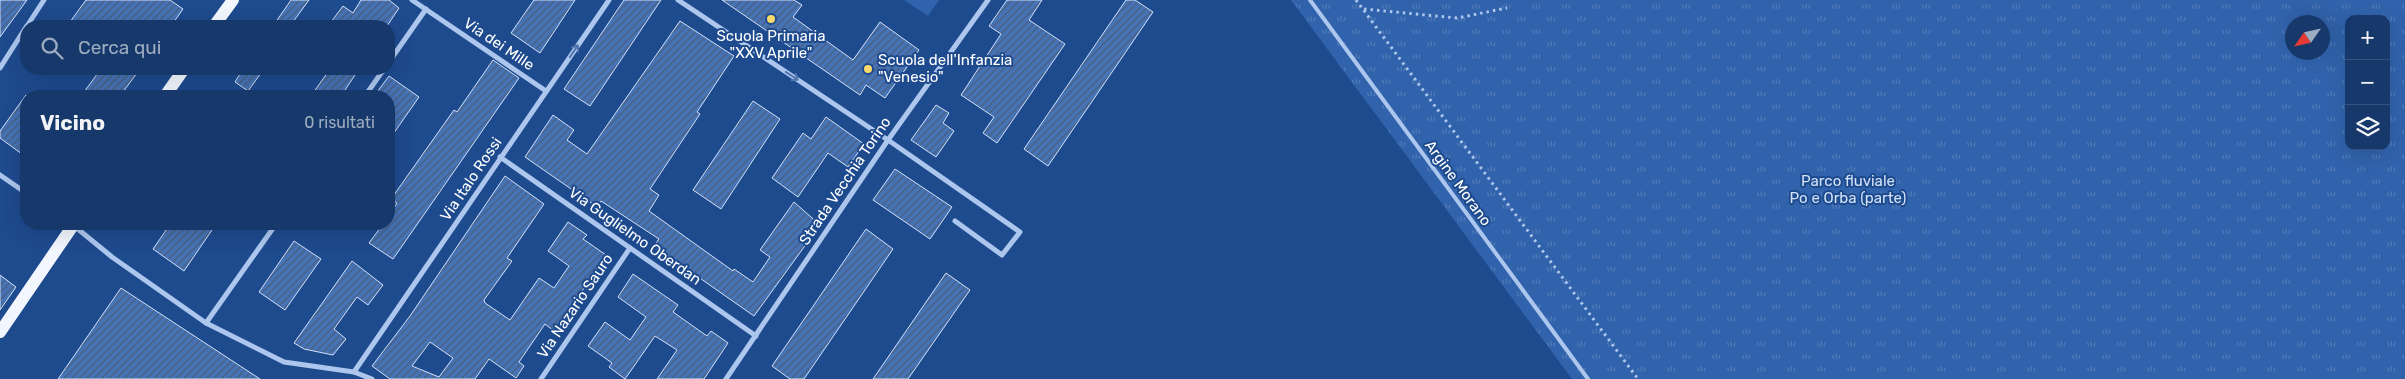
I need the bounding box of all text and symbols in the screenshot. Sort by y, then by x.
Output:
marker: Scuola Primaria "XXV Aprile" [765,13,777,25]
street label: Via dei Mille [460,14,538,74]
north arrow [2285,15,2330,60]
map controls [2345,15,2390,150]
button: + [2345,15,2390,60]
search box [20,20,395,75]
place label: Scuola Primaria "XXV Aprile" [716,27,826,62]
icon: search [38,34,66,62]
text: Cerca qui [78,36,161,59]
one-way arrow [569,44,579,58]
place label: Scuola dell'Infanzia "Venesio" [878,51,1012,86]
button: − [2345,60,2390,105]
marker: Scuola dell'Infanzia "Venesio" [862,63,874,75]
one-way arrow [784,71,798,81]
button: layers [2345,105,2390,150]
text: Vicino [40,110,105,135]
text: 0 risultati [304,113,375,132]
street label: Strada Vecchia Torino [795,113,895,249]
street label: Via Italo Rossi [436,134,506,224]
street label: Argine Morano [1421,137,1495,229]
park label: Parco fluviale Po e Orba (parte) [1790,172,1906,207]
street label: Via Guglielmo Oberdan [565,183,705,289]
street label: Via Nazario Sauro [533,250,617,362]

